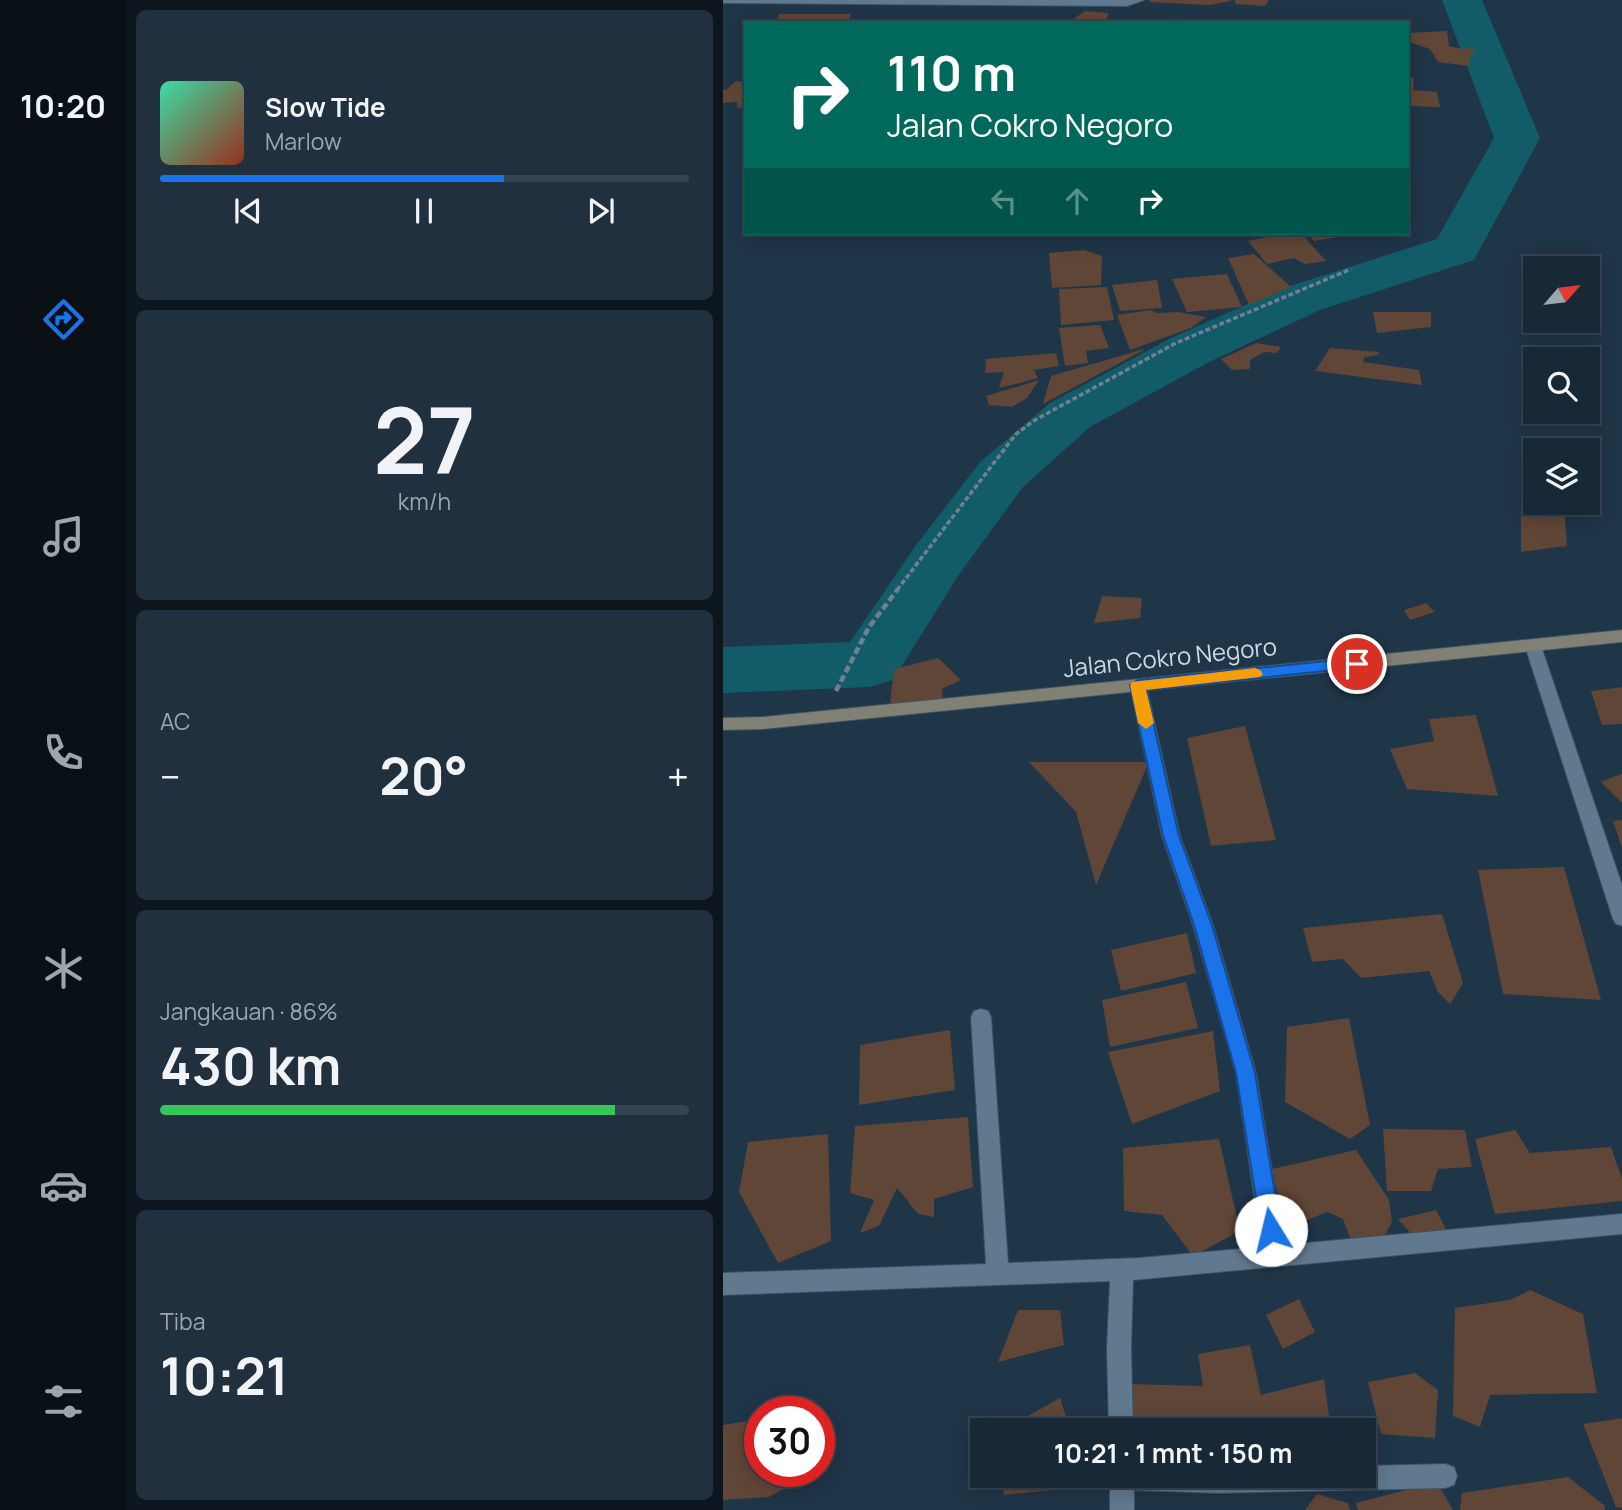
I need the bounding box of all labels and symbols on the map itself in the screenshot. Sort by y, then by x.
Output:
north arrow [1523,256,1600,332]
street label: Jalan Cokro Negoro [1061,629,1278,684]
pin [1327,634,1387,694]
position arrow [1234,1193,1308,1267]
speed limit sign: 30 [744,1396,835,1487]

